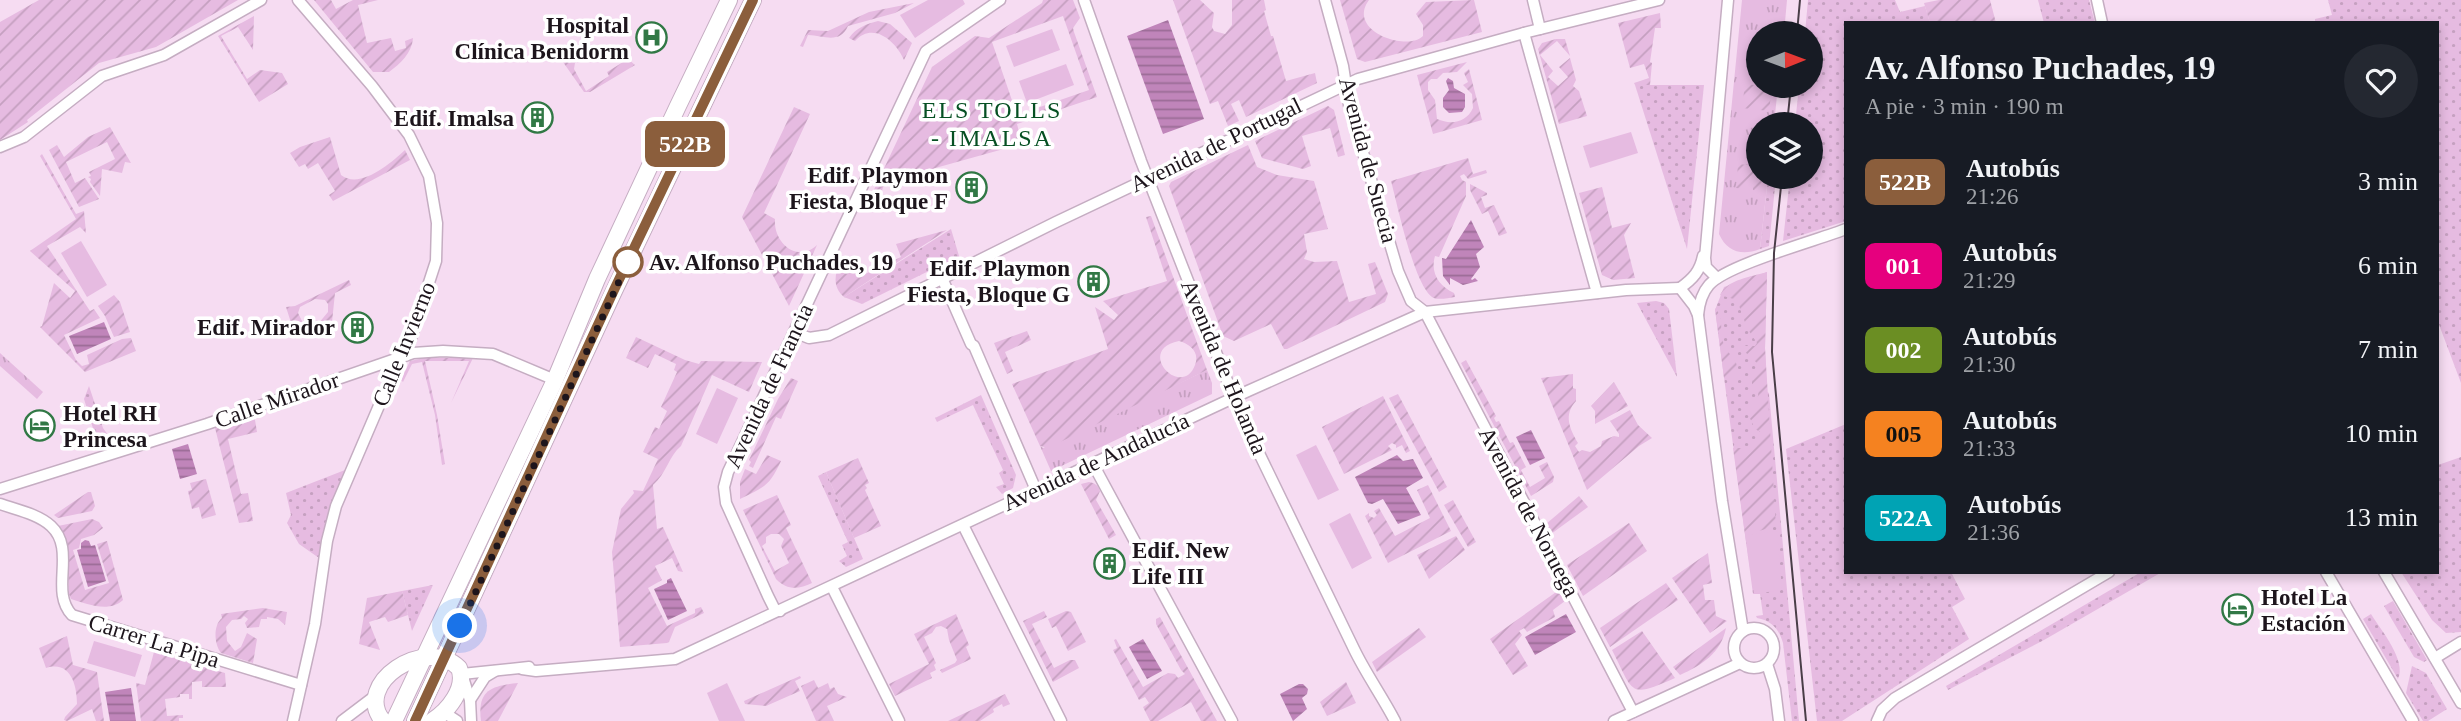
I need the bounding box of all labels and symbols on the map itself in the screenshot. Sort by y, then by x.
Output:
place label: Hospital Clínica Benidorm [455,13,629,64]
hospital icon: Hospital Clínica Benidorm [635,21,669,55]
north arrow [1746,21,1824,98]
street label: Avenida de Suecia [1334,74,1402,246]
street label: Avenida de Portugal [1126,93,1306,197]
district label: ELS TOLLS - IMALSA [922,97,1062,151]
building icon: Edif. Imalsa [520,101,554,135]
place label: Edif. Imalsa [394,106,514,131]
line badge: 522B [636,121,734,167]
place label: Edif. Playmon Fiesta, Bloque F [789,163,948,214]
building icon: Edif. Playmon Fiesta, Bloque F [954,171,988,205]
marker: Av. Alfonso Puchades, 19 [613,247,643,277]
place label: Av. Alfonso Puchades, 19 [649,250,893,275]
place label: Edif. Playmon Fiesta, Bloque G [907,256,1070,307]
building icon: Edif. Playmon Fiesta, Bloque G [1076,264,1110,298]
street label: Avenida de Holanda [1176,276,1272,458]
street label: Calle Invierno [368,278,440,410]
street label: Avenida de Francia [720,300,818,472]
building icon: Edif. Mirador [341,310,375,344]
place label: Edif. Mirador [197,315,335,340]
street label: Calle Mirador [212,367,343,433]
place label: Hotel RH Princesa [63,401,157,452]
street label: Avenida de Andalucía [999,408,1193,516]
hotel icon: Hotel RH Princesa [23,409,57,443]
street label: Avenida de Noruega [1474,423,1584,601]
place label: Edif. New Life III [1132,538,1230,589]
building icon: Edif. New Life III [1092,546,1126,580]
place label: Hotel La Estación [2261,585,2348,636]
hotel icon: Hotel La Estación [2221,593,2255,627]
your location [442,608,477,643]
street label: Carrer La Pipa [86,609,222,673]

